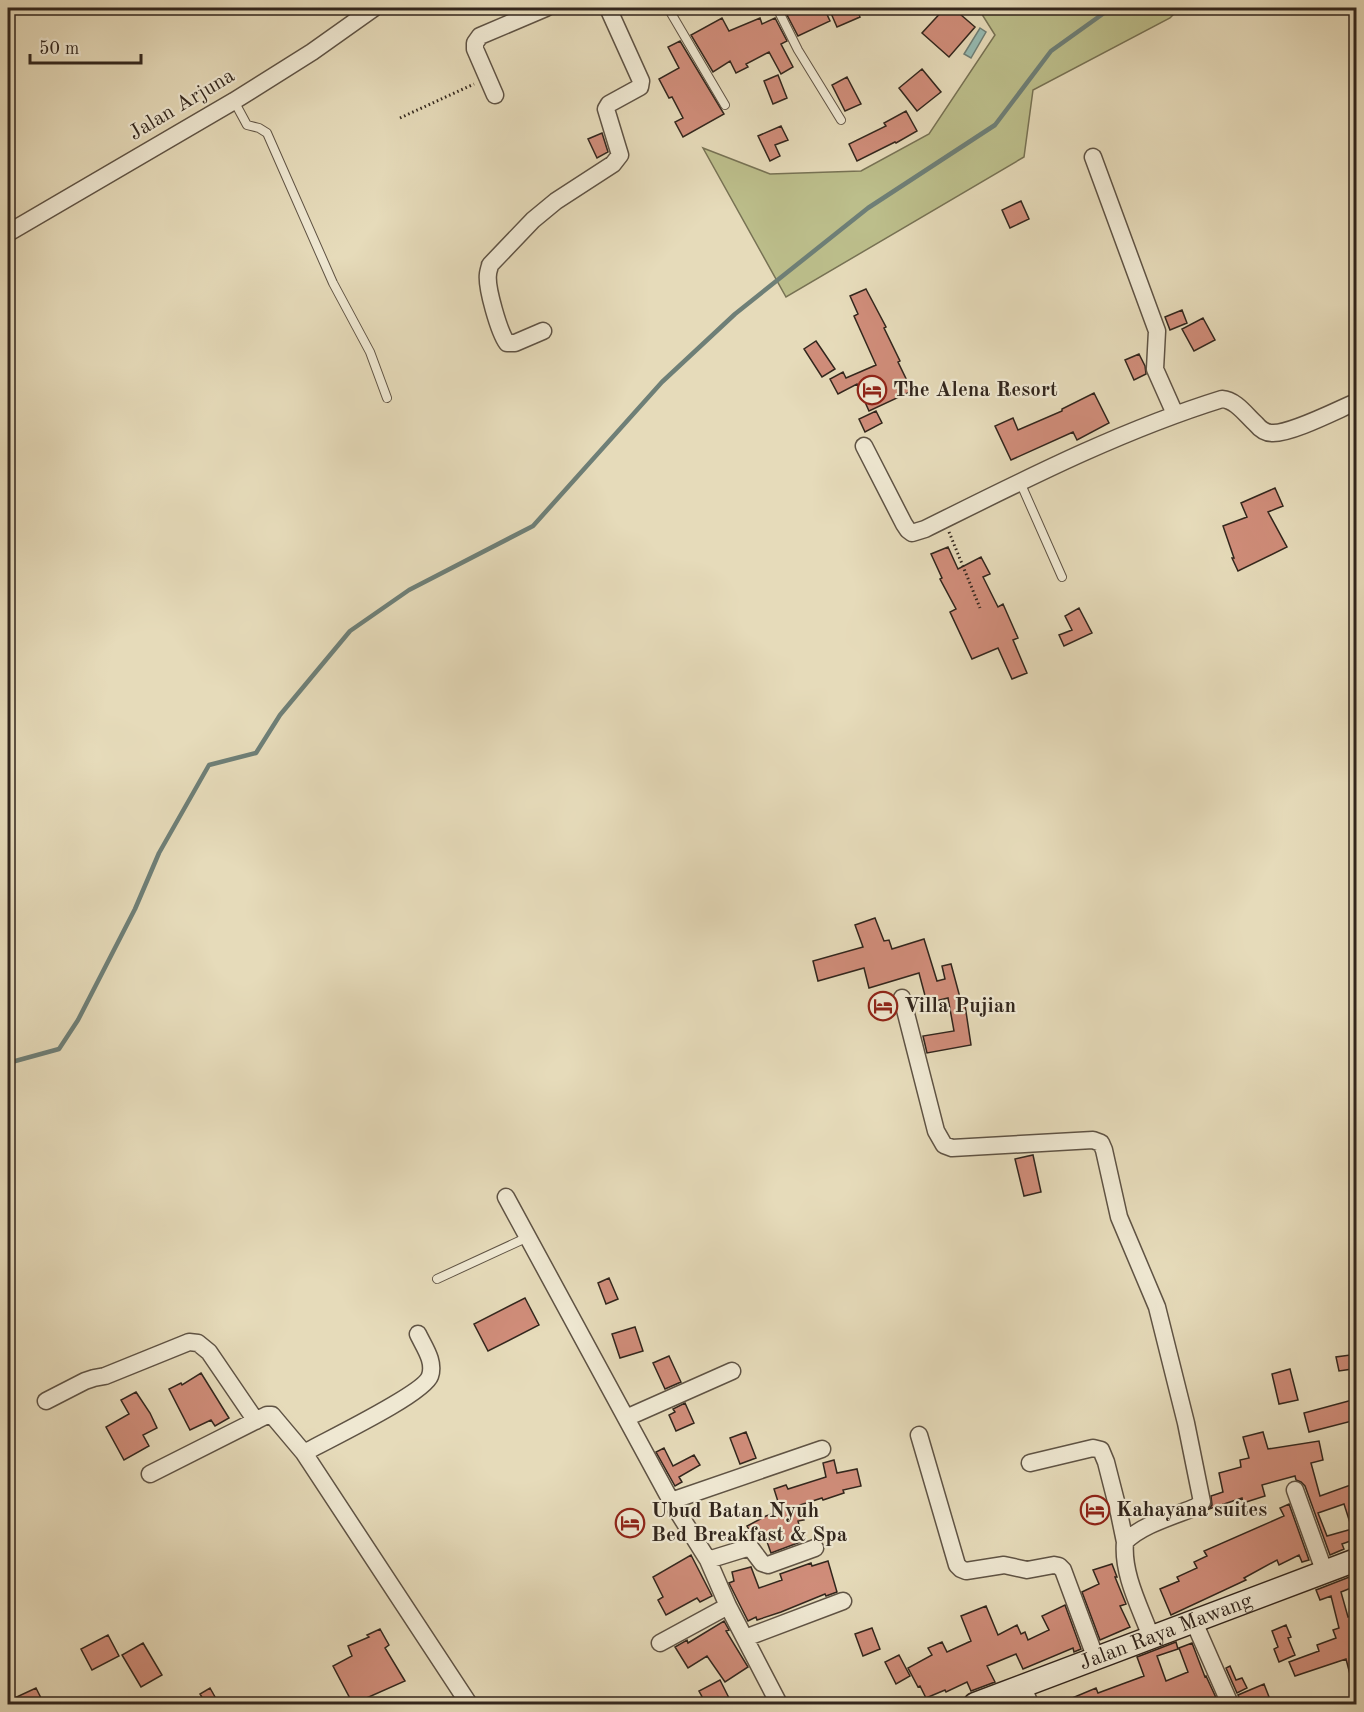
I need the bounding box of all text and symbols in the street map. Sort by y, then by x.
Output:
scale bar [30,27,141,65]
text: 50 m [39,40,79,58]
street label: Jalan Arjuna [125,65,239,145]
hotel icon: The Alena Resort [856,374,888,406]
place label: The Alena Resort [893,380,1058,401]
hotel icon: Villa Pujian [867,990,899,1022]
place label: Villa Pujian [904,996,1016,1017]
hotel icon: Kahayana suites [1079,1494,1111,1526]
place label: Kahayana suites [1116,1500,1267,1521]
place label: Ubud Batan Nyuh Bed Breakfast & Spa [651,1501,848,1546]
hotel icon: Ubud Batan Nyuh Bed Breakfast & Spa [614,1507,646,1539]
street label: Jalan Raya Mawang [1077,1589,1256,1674]

